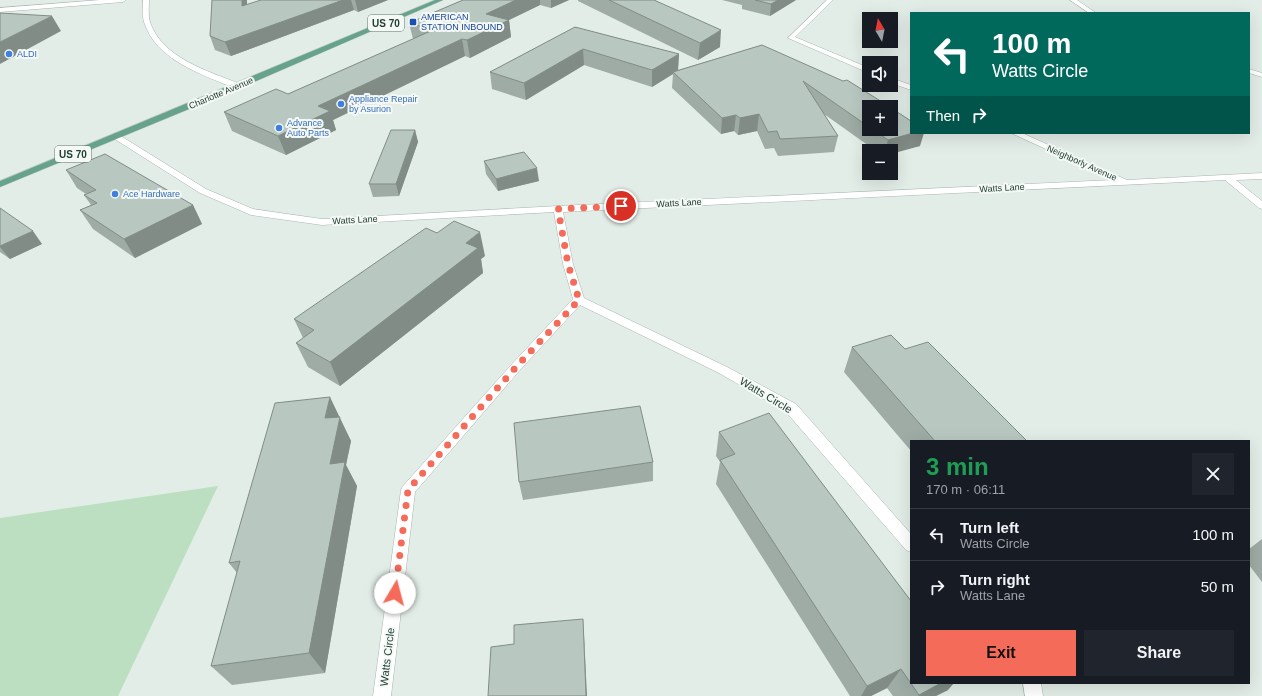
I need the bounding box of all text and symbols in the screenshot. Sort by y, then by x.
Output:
place label: AMERICAN STATION INBOUND [421,12,503,32]
north arrow [862,12,898,48]
map controls [862,12,898,180]
road number: US 70 [368,15,404,31]
marker: AMERICAN STATION INBOUND [408,17,418,27]
icon: left [926,28,978,80]
text: 100 m [992,28,1071,59]
marker: ALDI [4,49,14,59]
place label: ALDI [17,49,37,59]
button: sound [862,56,898,92]
text: Watts Circle [992,61,1088,81]
street label: Charlotte Avenue [187,75,255,111]
place label: Appliance Repair by Asurion [349,94,418,114]
marker: Appliance Repair by Asurion [336,99,346,109]
button: + [862,100,898,136]
icon: right [968,104,990,126]
text: Then [926,107,960,124]
place label: Advance Auto Parts [287,118,330,138]
marker: Advance Auto Parts [274,123,284,133]
street label: Neighborly Avenue [1046,143,1118,183]
button: − [862,144,898,180]
road number: US 70 [55,146,91,162]
street label: Watts Lane [979,182,1025,194]
marker: Ace Hardware [110,189,120,199]
place label: Ace Hardware [123,189,180,199]
pin [604,189,638,223]
icon: arrive [610,195,632,217]
street label: Watts Lane [656,197,702,209]
street label: Watts Lane [332,214,378,226]
street label: Watts Circle [738,375,794,415]
text: 3 min [926,453,989,480]
button: close [1192,453,1234,495]
text: 170 m · 06:11 [926,482,1005,497]
text: Turn left [960,519,1019,536]
icon: left [926,524,948,546]
text: 100 m [1192,526,1234,543]
text: Watts Circle [960,536,1030,551]
text: Turn right [960,571,1030,588]
position arrow [374,572,416,614]
icon: right [926,576,948,598]
text: 50 m [1201,578,1234,595]
text: Watts Lane [960,588,1025,603]
street label: Watts Circle [377,627,397,687]
button: Exit [926,630,1076,676]
button: Share [1084,630,1234,676]

